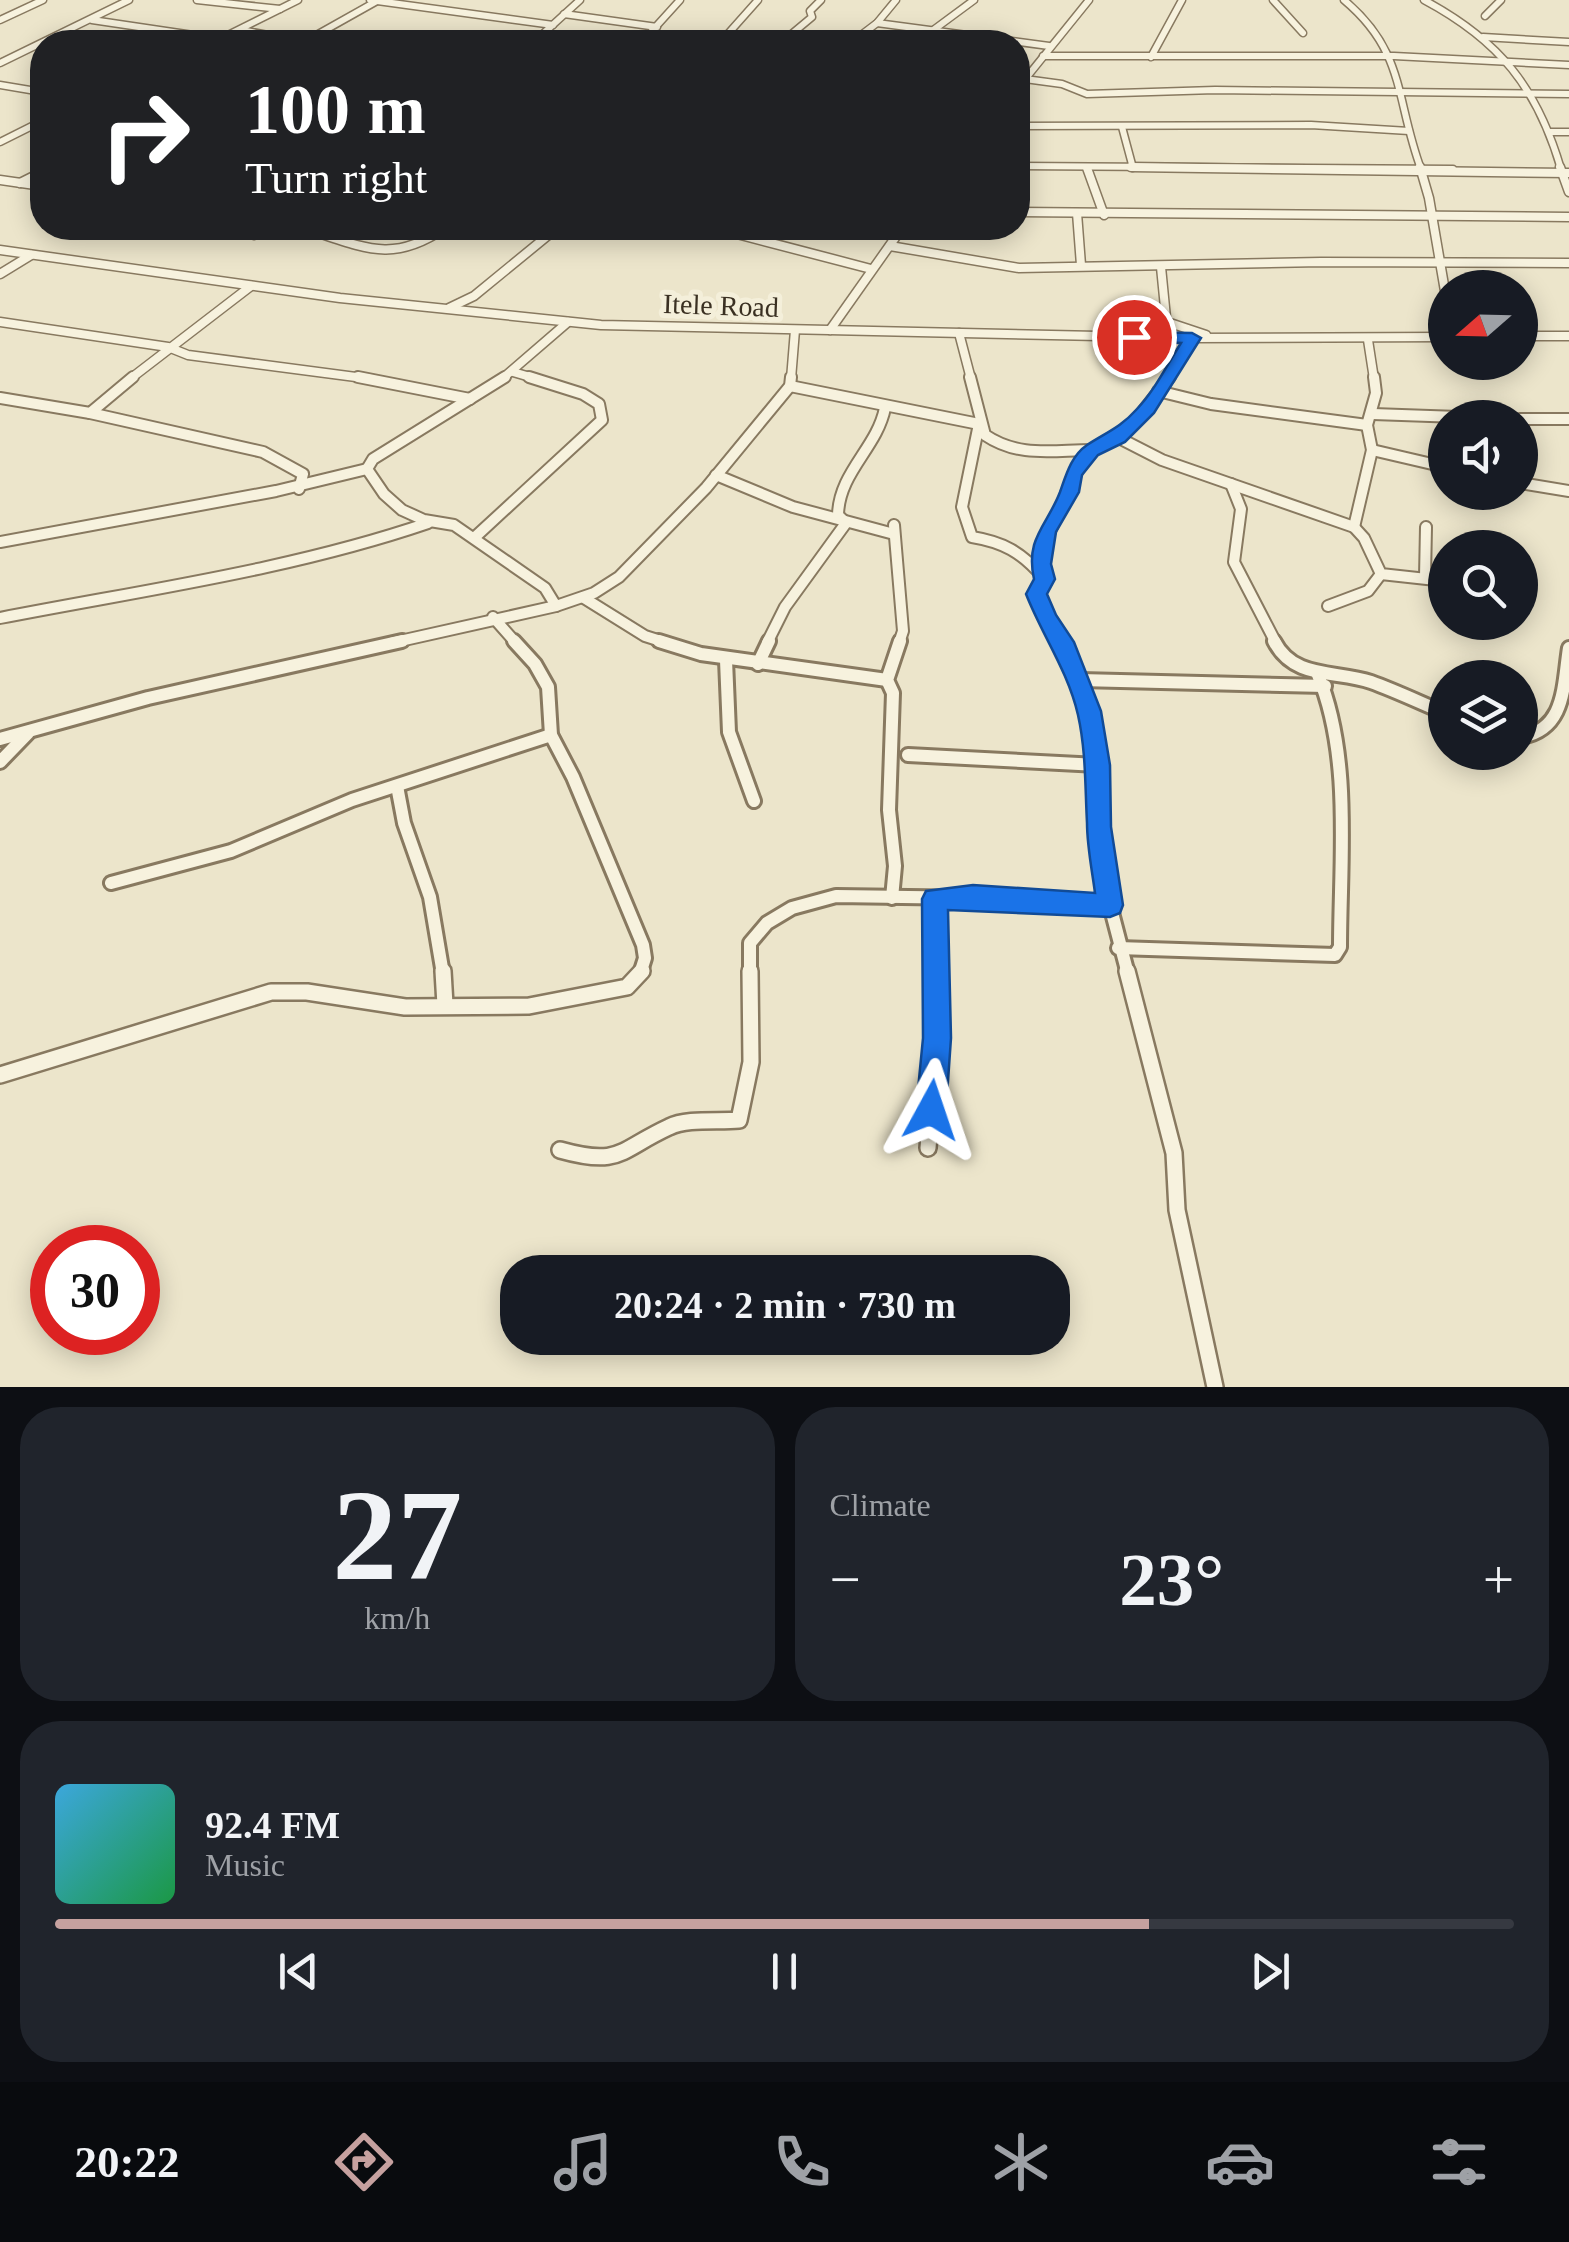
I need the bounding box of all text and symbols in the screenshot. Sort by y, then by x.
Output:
icon: right [80,70,210,200]
text: 100 m [245,71,426,148]
text: Turn right [245,153,427,203]
north arrow [1428,270,1538,380]
map controls [1428,270,1538,770]
street label: Itele Road [663,288,779,323]
pin [1092,295,1177,380]
icon: arrive [1107,310,1162,365]
button: sound [1428,400,1538,510]
button: search [1428,530,1538,640]
button: layers [1428,660,1538,770]
position arrow [879,1058,983,1162]
speed limit sign: 30 [30,1225,160,1355]
text: 20:24 · 2 min · 730 m [614,1284,956,1326]
text: 27 [332,1463,462,1607]
text: Climate [830,1487,931,1523]
text: 23° [1119,1538,1224,1621]
text: − [830,1549,861,1610]
text: + [1483,1549,1514,1610]
text: km/h [364,1600,430,1636]
text: 92.4 FM [205,1804,340,1846]
text: Music [205,1847,285,1883]
icon: previous [271,1944,326,1999]
icon: pause [757,1944,812,1999]
icon: next [1243,1944,1298,1999]
icon: directions [329,2127,399,2197]
icon: music [548,2127,618,2197]
icon: phone [767,2127,837,2197]
icon: climate [986,2127,1056,2197]
icon: car [1205,2127,1275,2197]
icon: filters [1424,2127,1494,2197]
text: 20:22 [75,2137,180,2187]

